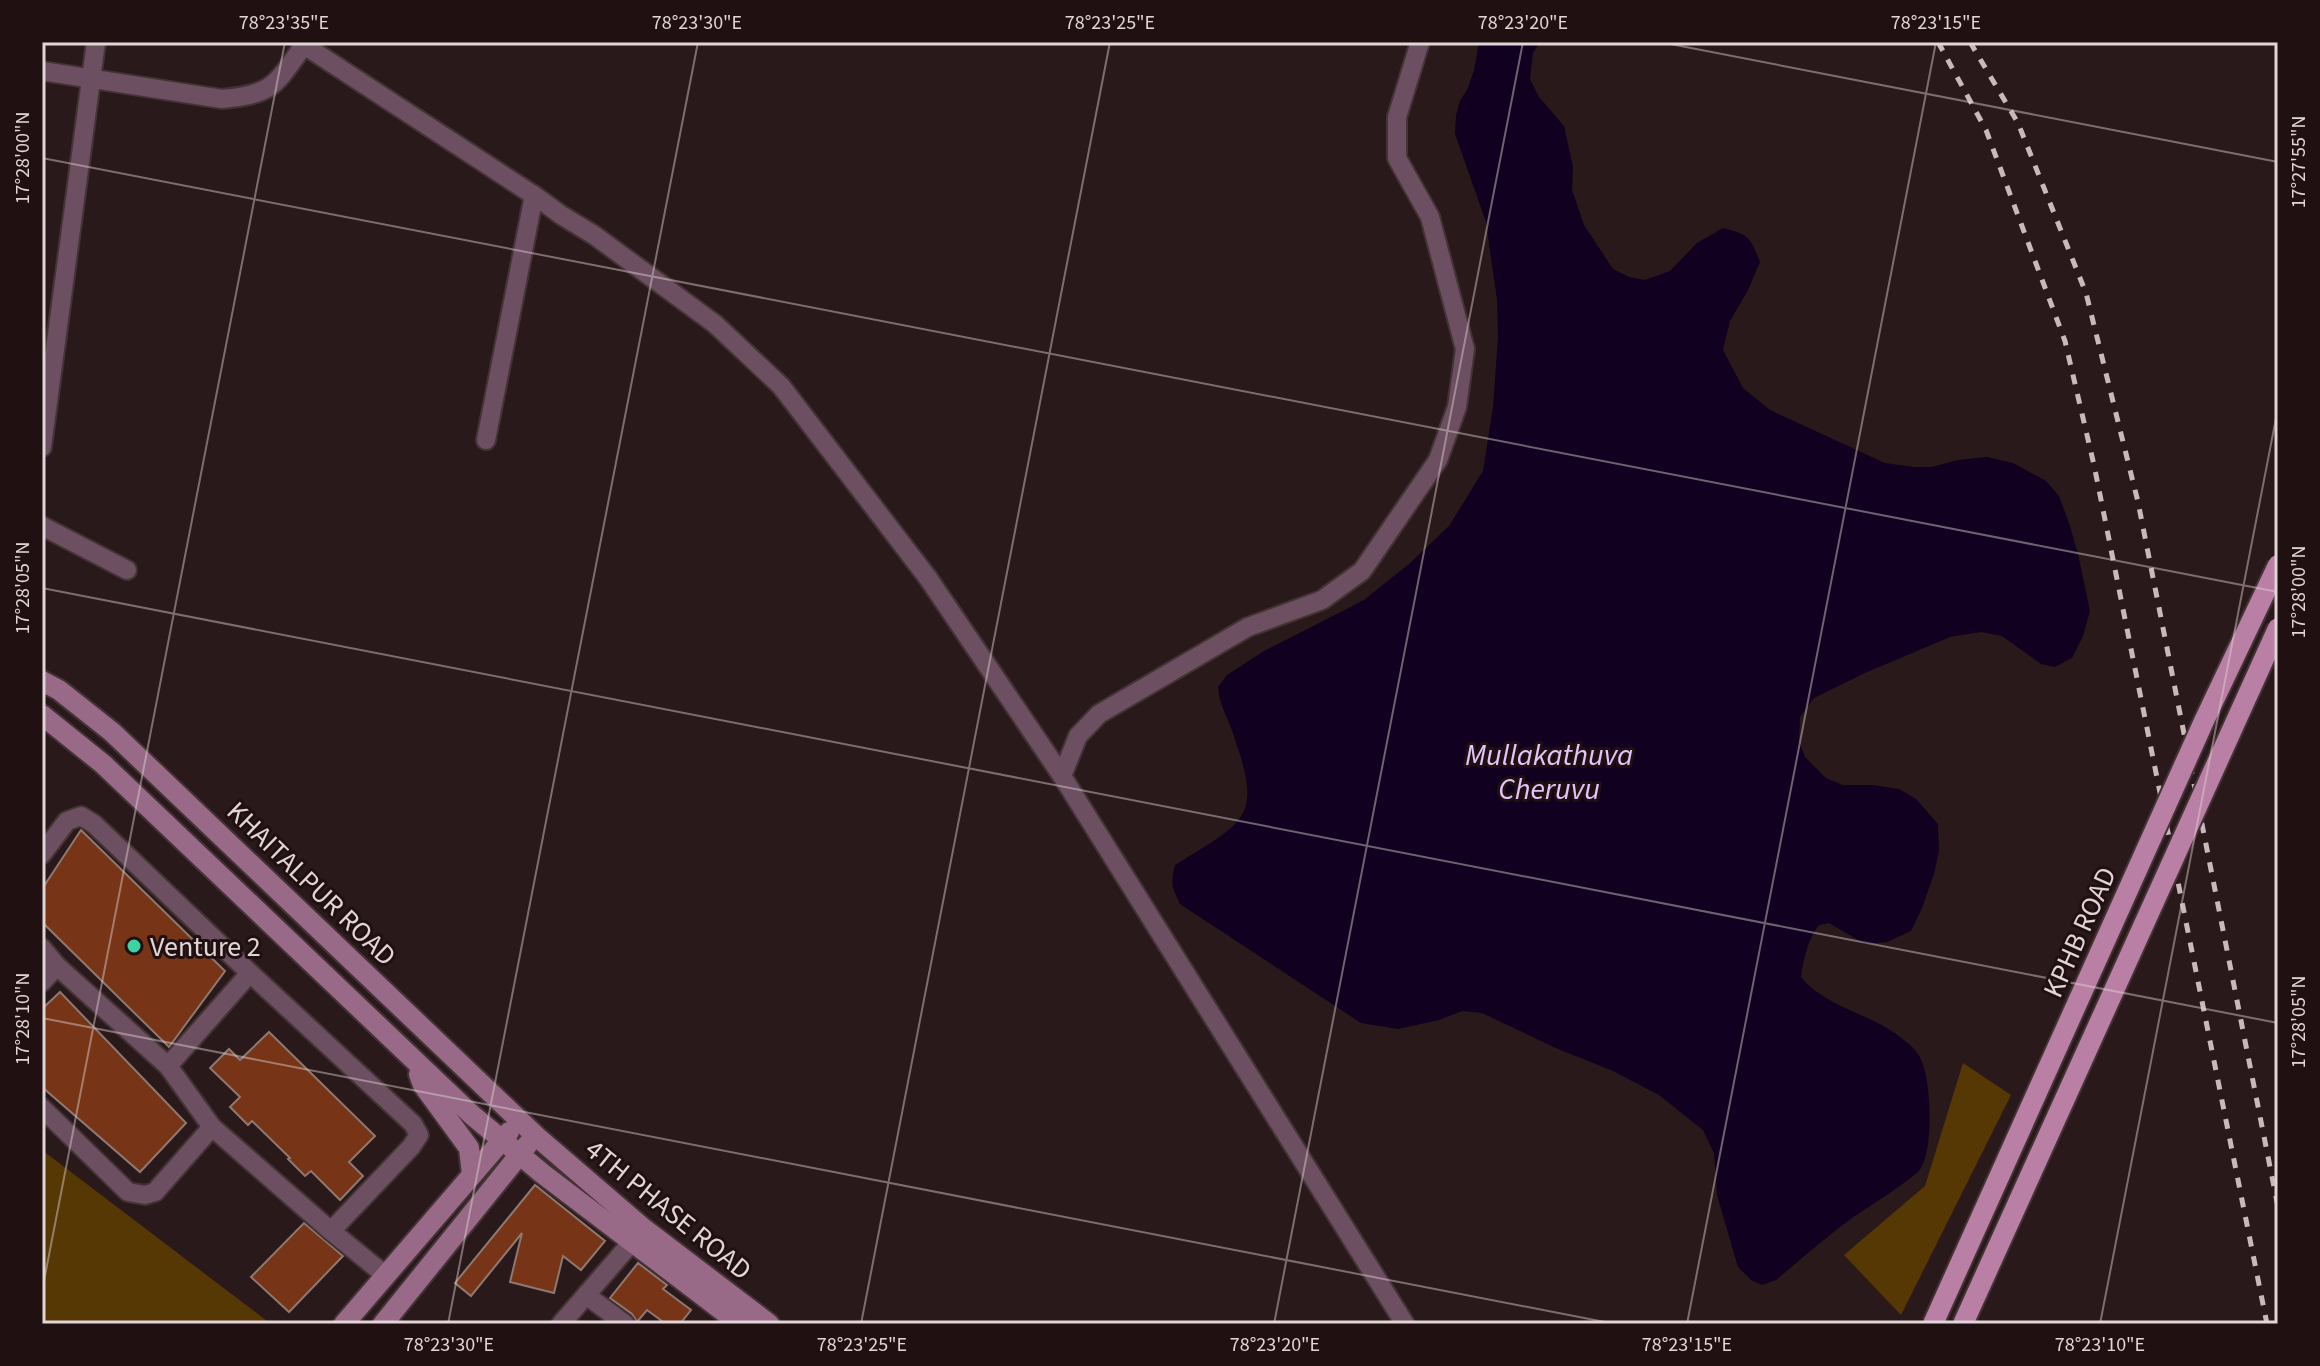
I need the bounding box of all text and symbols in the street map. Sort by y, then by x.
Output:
text: 78°23'35"E [239,9,329,37]
text: 78°23'30"E [652,9,742,37]
text: 78°23'25"E [1065,9,1155,37]
text: 78°23'20"E [1478,9,1568,37]
text: 78°23'15"E [1891,9,1981,37]
text: 17°28'00"N [9,112,37,204]
text: 17°27'55"N [2285,116,2313,208]
text: 17°28'05"N [9,542,37,634]
text: 17°28'00"N [2285,546,2313,638]
water label: Mullakathuva Cheruvu [1465,734,1633,811]
street label: KHAITALPUR ROAD [218,792,405,975]
street label: KPHB ROAD [2033,861,2126,1004]
place label: Venture 2 [150,927,261,967]
marker: Venture 2 [125,937,143,955]
text: 17°28'10"N [9,973,37,1065]
text: 17°28'05"N [2285,976,2313,1068]
street label: 4TH PHASE ROAD [576,1130,760,1290]
text: 78°23'30"E [404,1331,494,1359]
text: 78°23'25"E [817,1331,907,1359]
text: 78°23'20"E [1230,1331,1320,1359]
text: 78°23'15"E [1642,1331,1732,1359]
text: 78°23'10"E [2055,1331,2145,1359]

